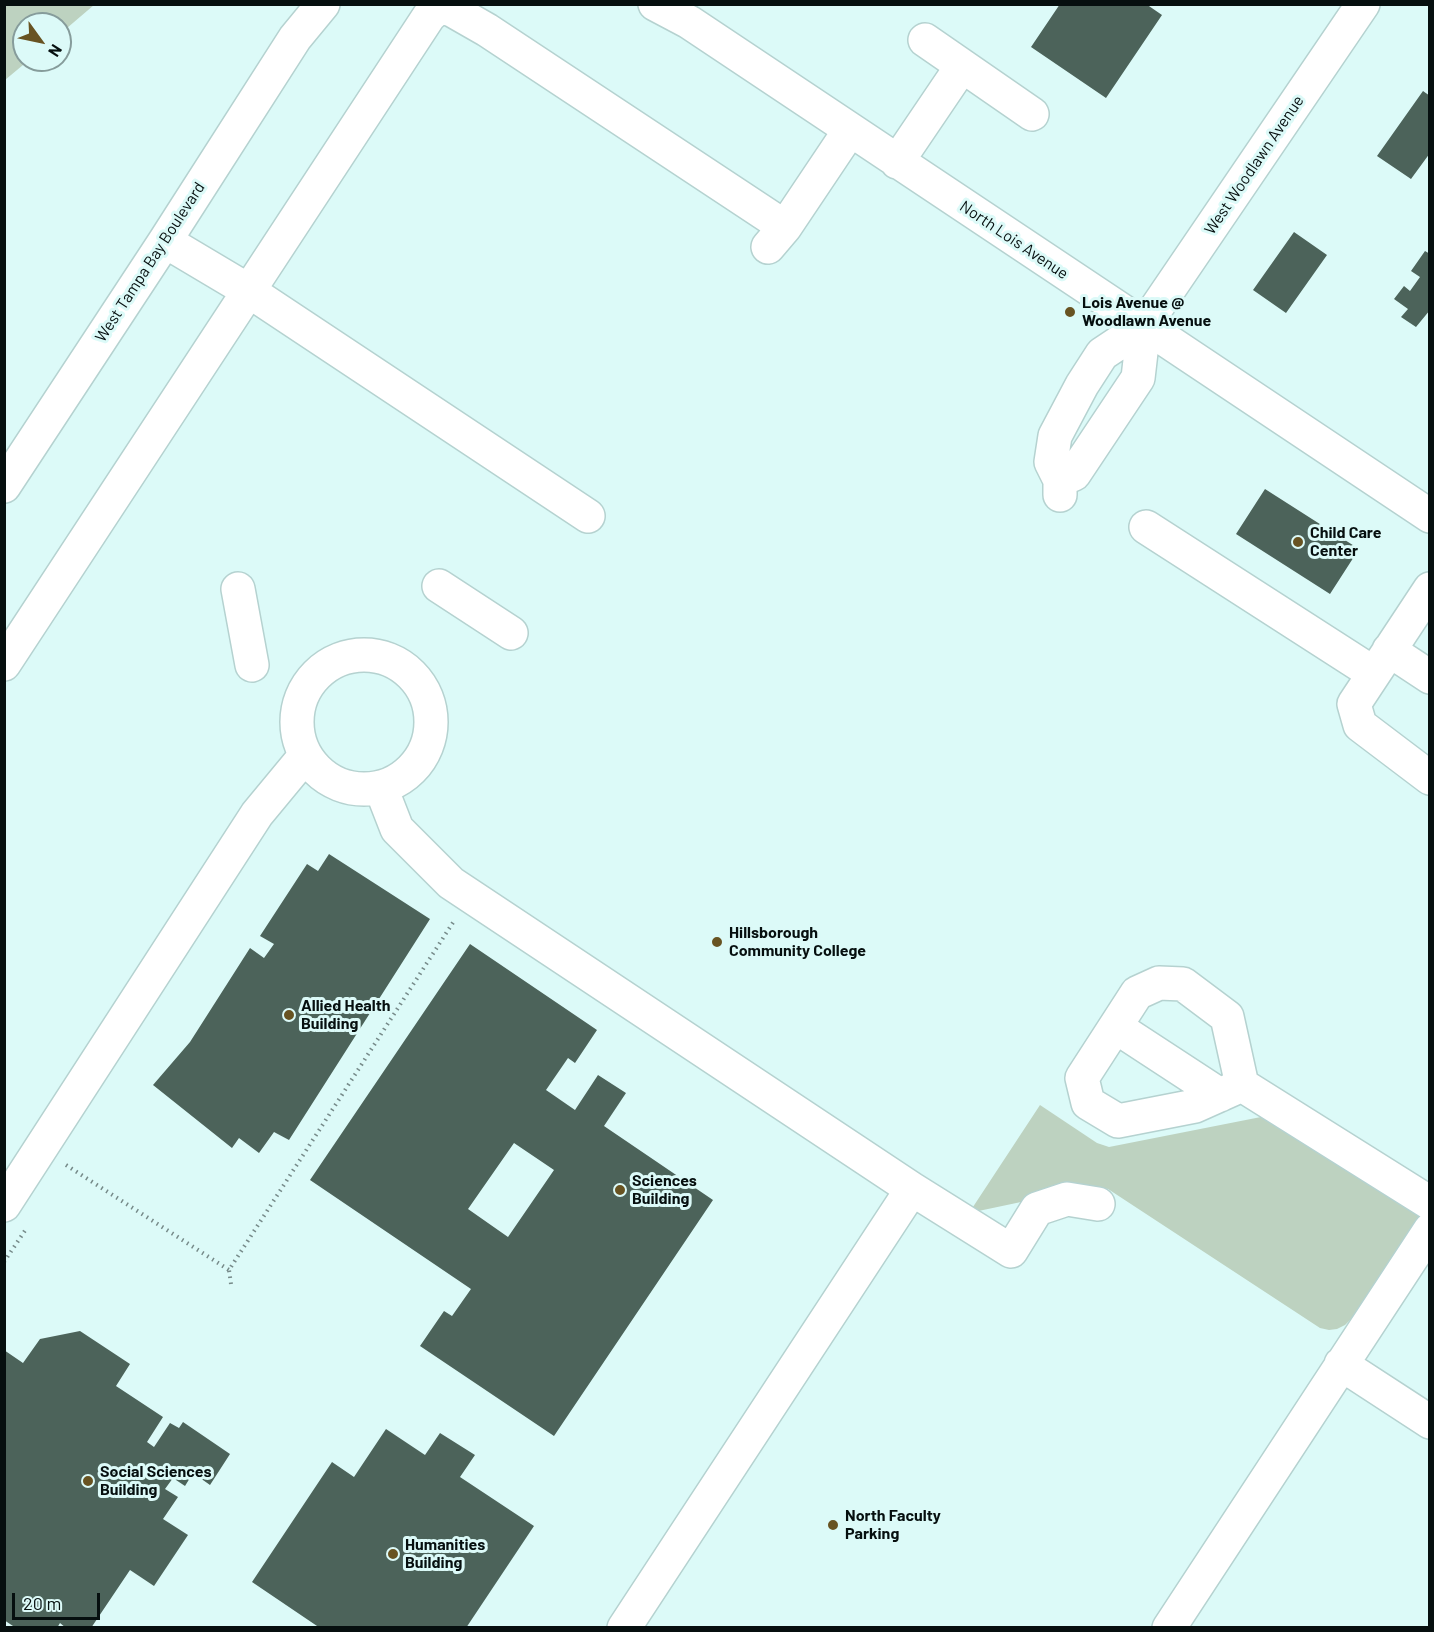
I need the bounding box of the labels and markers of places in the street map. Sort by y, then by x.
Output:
place label: Lois Avenue @ Woodlawn Avenue [1082,293,1211,331]
marker: Lois Avenue @ Woodlawn Avenue [1063,305,1077,319]
place label: Child Care Center [1310,523,1382,561]
marker: Child Care Center [1291,535,1305,549]
place label: Hillsborough Community College [729,923,866,961]
marker: Hillsborough Community College [710,935,724,949]
place label: Allied Health Building [301,996,391,1034]
marker: Allied Health Building [282,1008,296,1022]
place label: Sciences Building [632,1171,697,1209]
marker: Sciences Building [613,1183,627,1197]
place label: Social Sciences Building [100,1462,211,1500]
marker: Social Sciences Building [81,1474,95,1488]
place label: North Faculty Parking [845,1506,941,1544]
marker: North Faculty Parking [826,1518,840,1532]
place label: Humanities Building [405,1535,485,1573]
marker: Humanities Building [386,1547,400,1561]

